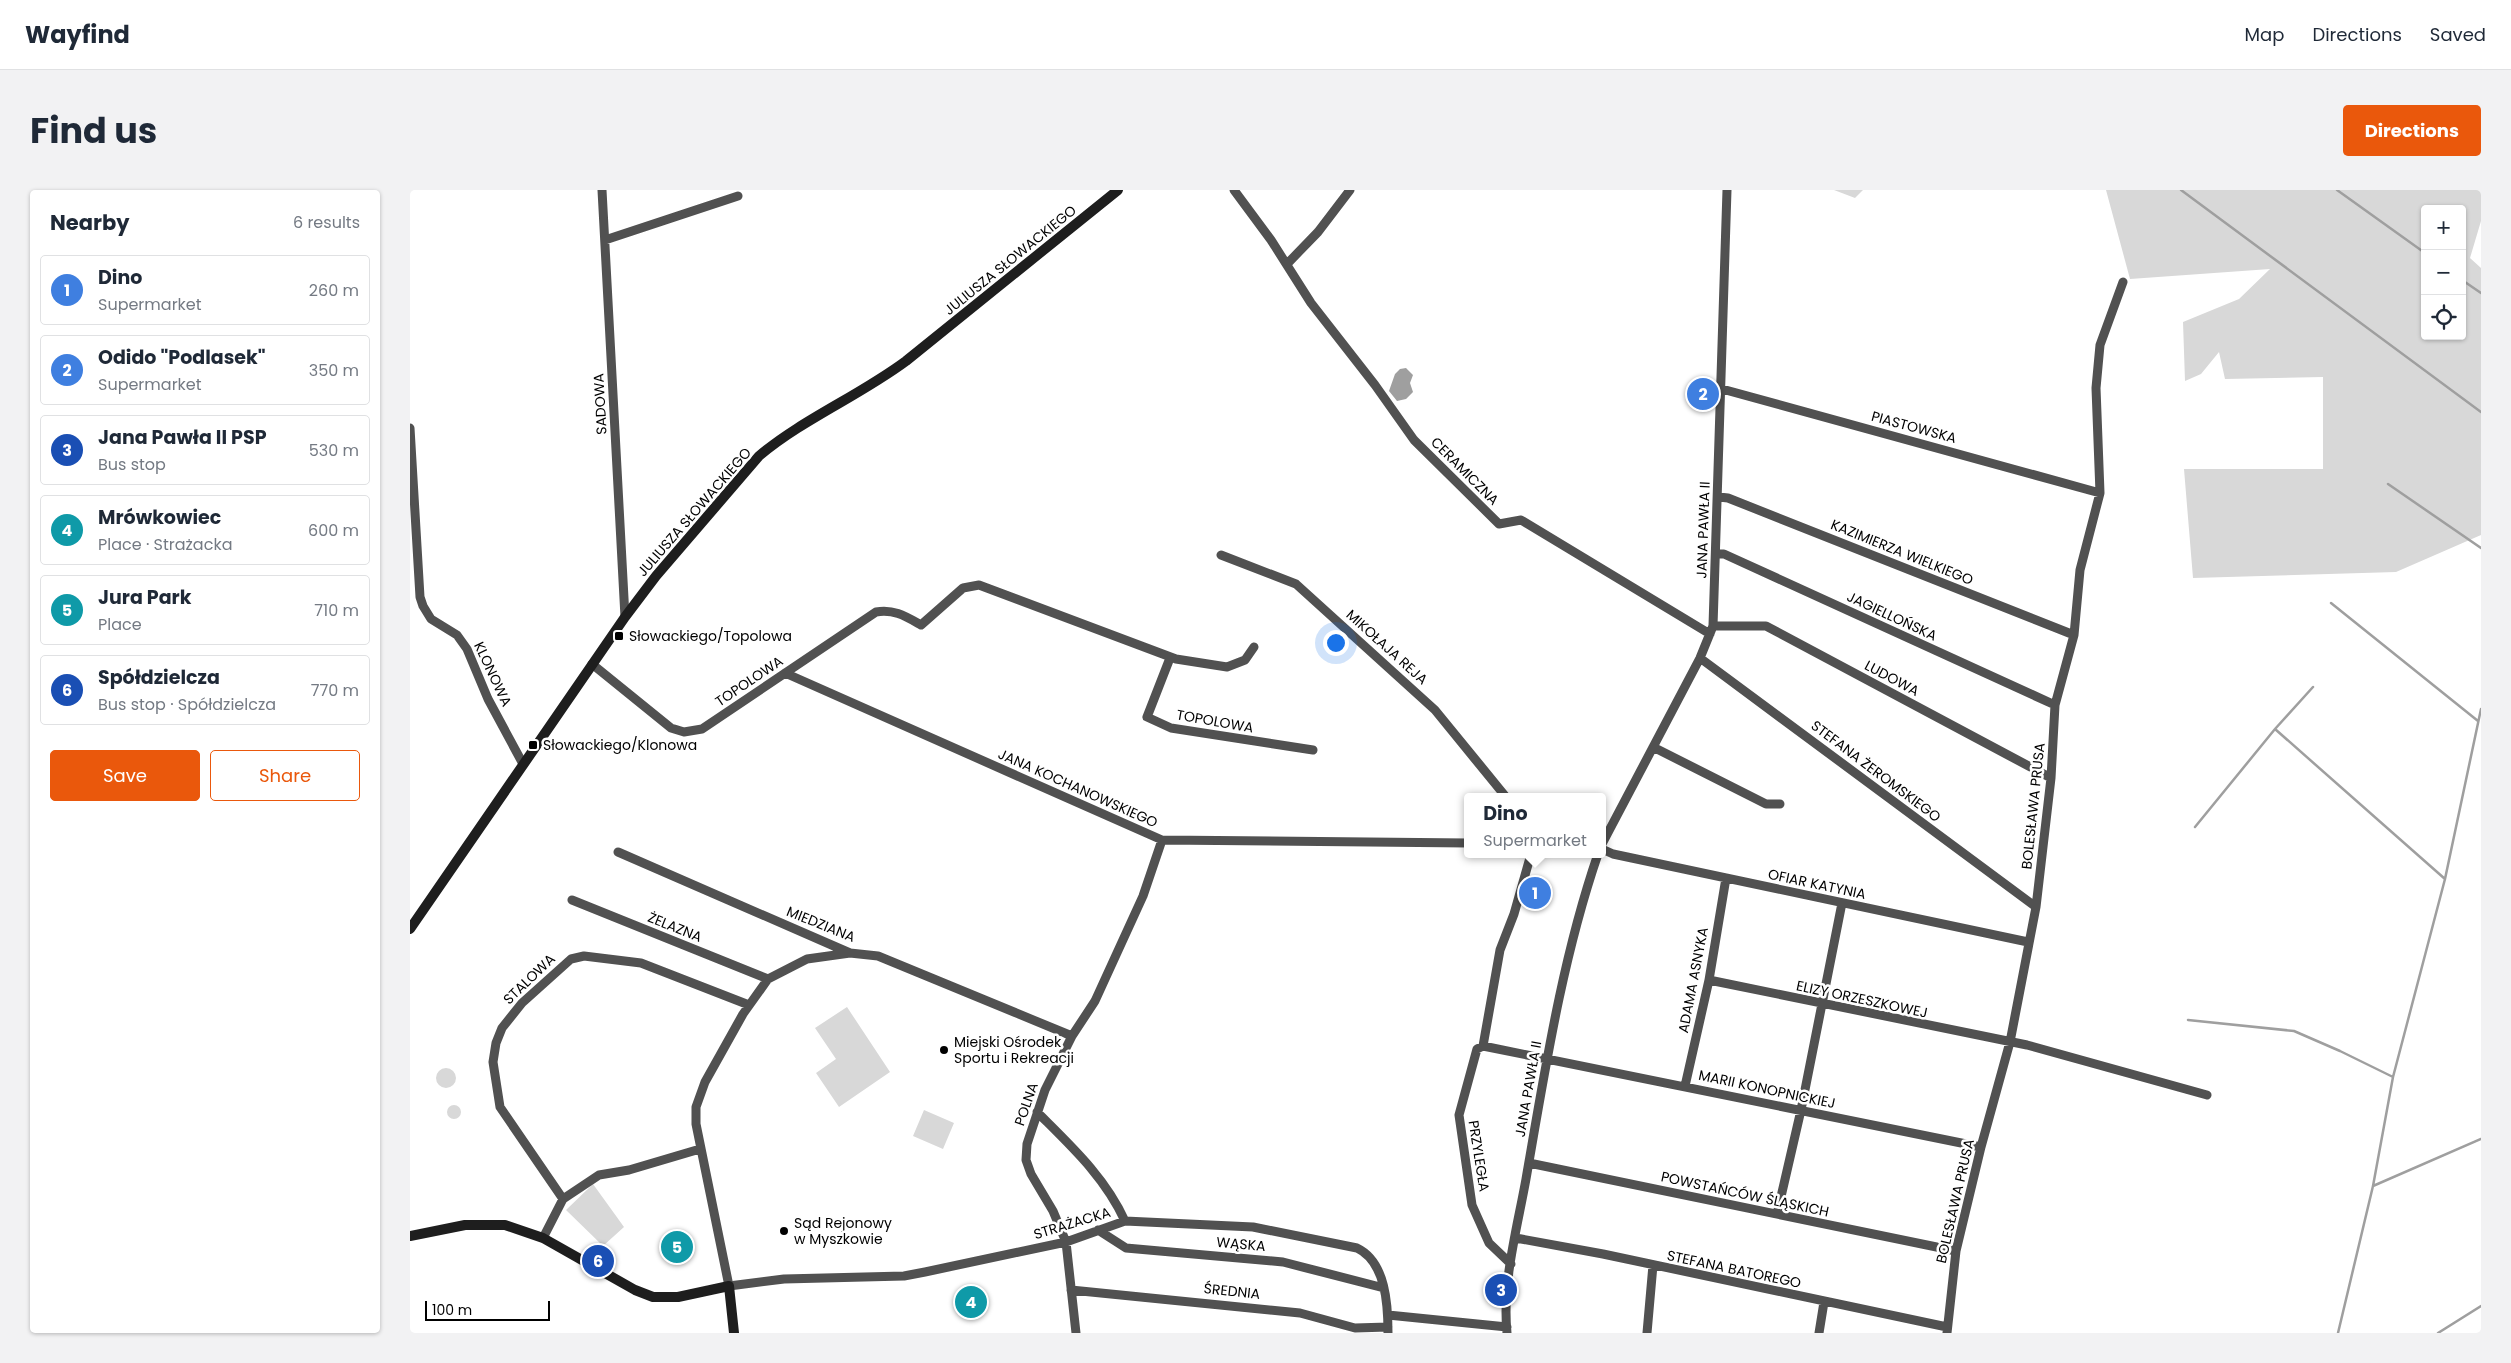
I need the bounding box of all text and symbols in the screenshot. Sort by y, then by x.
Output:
text: Wayfind [25,18,130,51]
text: Map [2245,22,2284,47]
text: Directions [2312,22,2402,47]
text: Saved [2430,22,2486,47]
button: Directions [2343,105,2481,156]
text: Find us [30,106,157,155]
street label: JULIUSZA SŁOWACKIEGO [940,200,1080,320]
map controls [2421,205,2466,340]
button: + [2421,205,2466,250]
text: Nearby [50,208,130,237]
text: 6 results [293,211,360,234]
button: − [2421,250,2466,295]
text: Dino [98,264,142,291]
text: 1 [64,279,70,302]
text: 260 m [309,279,359,302]
text: Supermarket [98,293,202,316]
button: locate [2421,295,2466,340]
text: Odido "Podlasek" [98,344,266,371]
text: 2 [62,359,72,382]
text: 350 m [309,359,359,382]
text: Supermarket [98,373,202,396]
street label: SADOWA [588,373,612,435]
pin: 2 [1687,375,1719,413]
street label: PIASTOWSKA [1869,406,1959,448]
text: Jana Pawła II PSP [98,424,267,451]
street label: CERAMICZNA [1426,432,1504,510]
text: 3 [62,439,72,462]
text: 530 m [309,439,359,462]
street label: JULIUSZA SŁOWACKIEGO [632,443,756,581]
text: Bus stop [98,453,166,476]
street label: JANA PAWŁA II [1691,481,1715,579]
text: Mrówkowiec [98,504,221,531]
street label: KAZIMIERZA WIELKIEGO [1828,514,1976,590]
text: 4 [62,519,72,542]
text: 600 m [308,519,359,542]
text: Place · Strażacka [98,533,232,556]
text: Jura Park [98,584,191,611]
street label: JAGIELLOŃSKA [1844,586,1940,646]
text: 5 [62,599,72,622]
text: 710 m [314,599,359,622]
street label: MIKOŁAJA REJA [1342,605,1432,689]
text: Place [98,613,142,636]
place label: Słowackiego/Topolowa [629,626,792,646]
marker: Słowackiego/Topolowa [613,630,625,642]
your location [1323,630,1349,656]
street label: KLONOWA [469,638,517,710]
street label: TOPOLOWA [711,651,787,711]
street label: LUDOWA [1861,655,1923,701]
text: Spółdzielcza [98,664,220,691]
text: 6 [62,679,72,702]
text: 770 m [311,679,359,702]
text: Bus stop · Spółdzielcza [98,693,276,716]
street label: TOPOLOWA [1175,704,1255,738]
street label: STEFANA ŻEROMSKIEGO [1807,715,1945,827]
place label: Słowackiego/Klonowa [543,735,697,755]
marker: Słowackiego/Klonowa [527,739,539,751]
street label: BOLESŁAWA PRUSA [2016,742,2050,870]
street label: JANA KOCHANOWSKIEGO [995,744,1161,832]
button: Save [50,750,200,801]
button: Share [210,750,360,801]
popup [1464,793,1606,858]
text: Dino [1483,800,1528,827]
text: Supermarket [1483,829,1587,852]
street label: OFIAR KATYNIA [1766,864,1868,904]
pin: 1 [1519,874,1551,912]
street label: MIEDZIANA [784,901,858,947]
street label: ŻELAZNA [645,907,705,947]
street label: ADAMA ASNYKA [1673,925,1713,1035]
street label: STALOWA [499,949,559,1009]
street label: ELIZY ORZESZKOWEJ [1794,975,1930,1023]
place label: Miejski Ośrodek Sportu i Rekreacji [954,1032,1074,1068]
street label: JANA PAWŁA II [1510,1039,1546,1139]
marker: Miejski Ośrodek Sportu i Rekreacji [938,1044,950,1056]
street label: MARII KONOPNICKIEJ [1697,1065,1837,1113]
street label: POLNA [1009,1080,1043,1128]
street label: PRZYLEGŁA [1463,1119,1495,1193]
street label: BOLESŁAWA PRUSA [1931,1137,1979,1265]
street label: POWSTAŃCÓW ŚLĄSKICH [1659,1166,1831,1222]
street label: STRAŻACKA [1031,1202,1113,1244]
place label: Sąd Rejonowy w Myszkowie [794,1213,892,1249]
marker: Sąd Rejonowy w Myszkowie [778,1225,790,1237]
pin: 5 [661,1228,693,1266]
street label: WĄSKA [1216,1232,1266,1256]
pin: 6 [582,1242,614,1280]
street label: STEFANA BATOREGO [1665,1245,1803,1293]
pin: 3 [1485,1271,1517,1309]
street label: ŚREDNIA [1203,1278,1261,1304]
pin: 4 [955,1283,987,1321]
scale bar [425,1298,550,1321]
text: 100 m [432,1300,472,1320]

